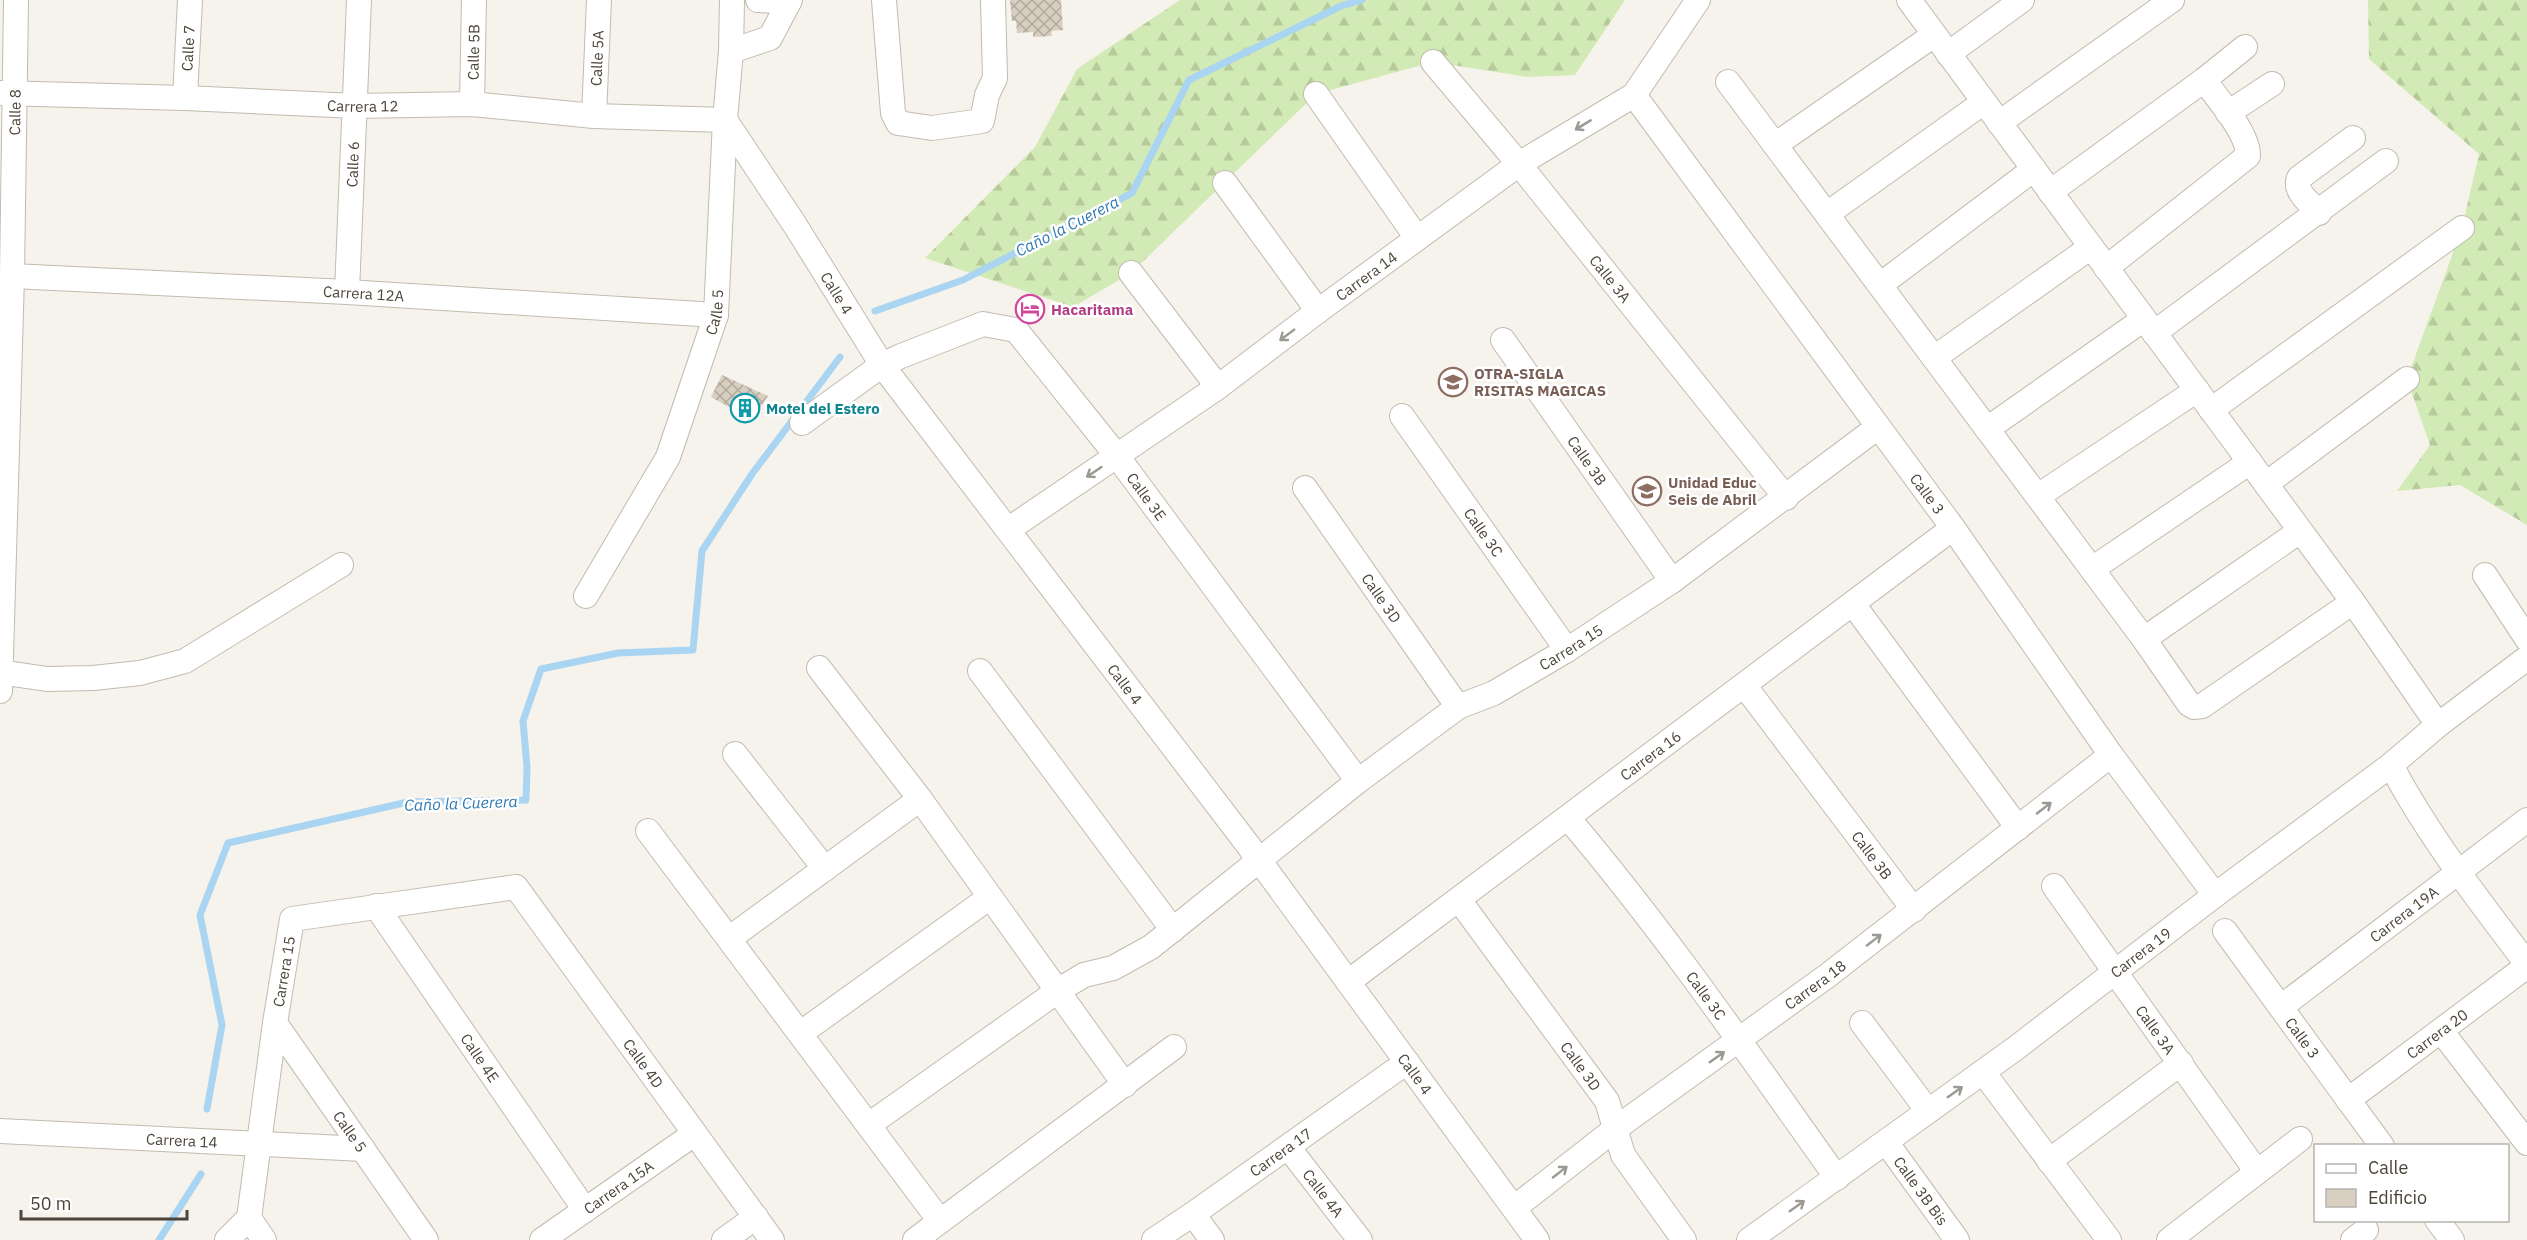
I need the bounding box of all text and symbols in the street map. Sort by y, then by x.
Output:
street label: Calle 7 [177,24,198,72]
street label: Calle 5B [463,24,483,80]
street label: Calle 5A [586,29,607,86]
street label: Calle 8 [5,89,24,135]
street label: Carrera 12 [327,95,399,116]
one-way arrow [1575,120,1592,132]
street label: Calle 6 [342,141,363,188]
water label: Caño la Cuerera [1012,191,1122,261]
street label: Carrera 14 [1332,247,1401,305]
street label: Calle 3A [1586,251,1636,307]
street label: Calle 4 [817,268,857,318]
street label: Carrera 12A [323,281,405,305]
street label: Calle 5 [700,289,727,337]
hotel icon: Hacaritama [1014,293,1046,325]
place label: Hacaritama [1051,300,1134,319]
one-way arrow [1279,328,1295,341]
place label: OTRA-SIGLA RISITAS MAGICAS [1474,364,1606,400]
school or university icon: OTRA-SIGLA RISITAS MAGICAS [1437,366,1469,398]
building icon: Motel del Estero [729,392,761,424]
place label: Motel del Estero [766,399,880,418]
street label: Calle 3B [1564,432,1611,489]
one-way arrow [1086,466,1103,478]
street label: Calle 3E [1123,469,1171,524]
street label: Calle 3 [1906,469,1949,518]
place label: Unidad Educ Seis de Abril [1668,473,1757,509]
school or university icon: Unidad Educ Seis de Abril [1631,475,1663,507]
street label: Calle 3C [1460,504,1508,560]
street label: Calle 3D [1358,569,1406,626]
street label: Carrera 15 [1535,620,1606,674]
street label: Calle 4 [1104,660,1147,708]
street label: Carrera 16 [1616,726,1685,784]
water label: Caño la Cuerera [404,791,518,815]
one-way arrow [2036,801,2052,814]
street label: Calle 3B [1848,827,1897,883]
street label: Carrera 19A [2366,881,2442,946]
street label: Carrera 19 [2106,923,2175,982]
one-way arrow [1866,934,1882,947]
street label: Carrera 15 [268,935,299,1008]
street label: Carrera 18 [1781,956,1850,1013]
street label: Calle 3C [1682,967,1731,1023]
street label: Calle 3A [2132,1001,2180,1058]
street label: Carrera 20 [2403,1004,2471,1063]
street label: Calle 3 [2282,1013,2324,1062]
street label: Calle 4E [457,1030,504,1086]
street label: Calle 4D [619,1035,668,1091]
street label: Calle 3D [1557,1038,1605,1094]
street label: Calle 4 [1394,1049,1437,1098]
one-way arrow [1709,1051,1725,1063]
one-way arrow [1946,1086,1963,1098]
street label: Calle 5 [329,1107,371,1156]
street label: Carrera 17 [1246,1123,1315,1180]
street label: Carrera 14 [146,1129,218,1151]
legend [2314,1144,2509,1222]
street label: Calle 3B Bis [1890,1152,1953,1229]
street label: Carrera 15A [580,1156,657,1218]
text: Calle [2368,1156,2408,1179]
street label: Calle 4A [1299,1165,1348,1221]
one-way arrow [1552,1165,1568,1178]
scale bar [21,1183,188,1221]
text: Edificio [2368,1186,2427,1209]
text: 50 m [30,1192,72,1215]
one-way arrow [1789,1200,1805,1212]

